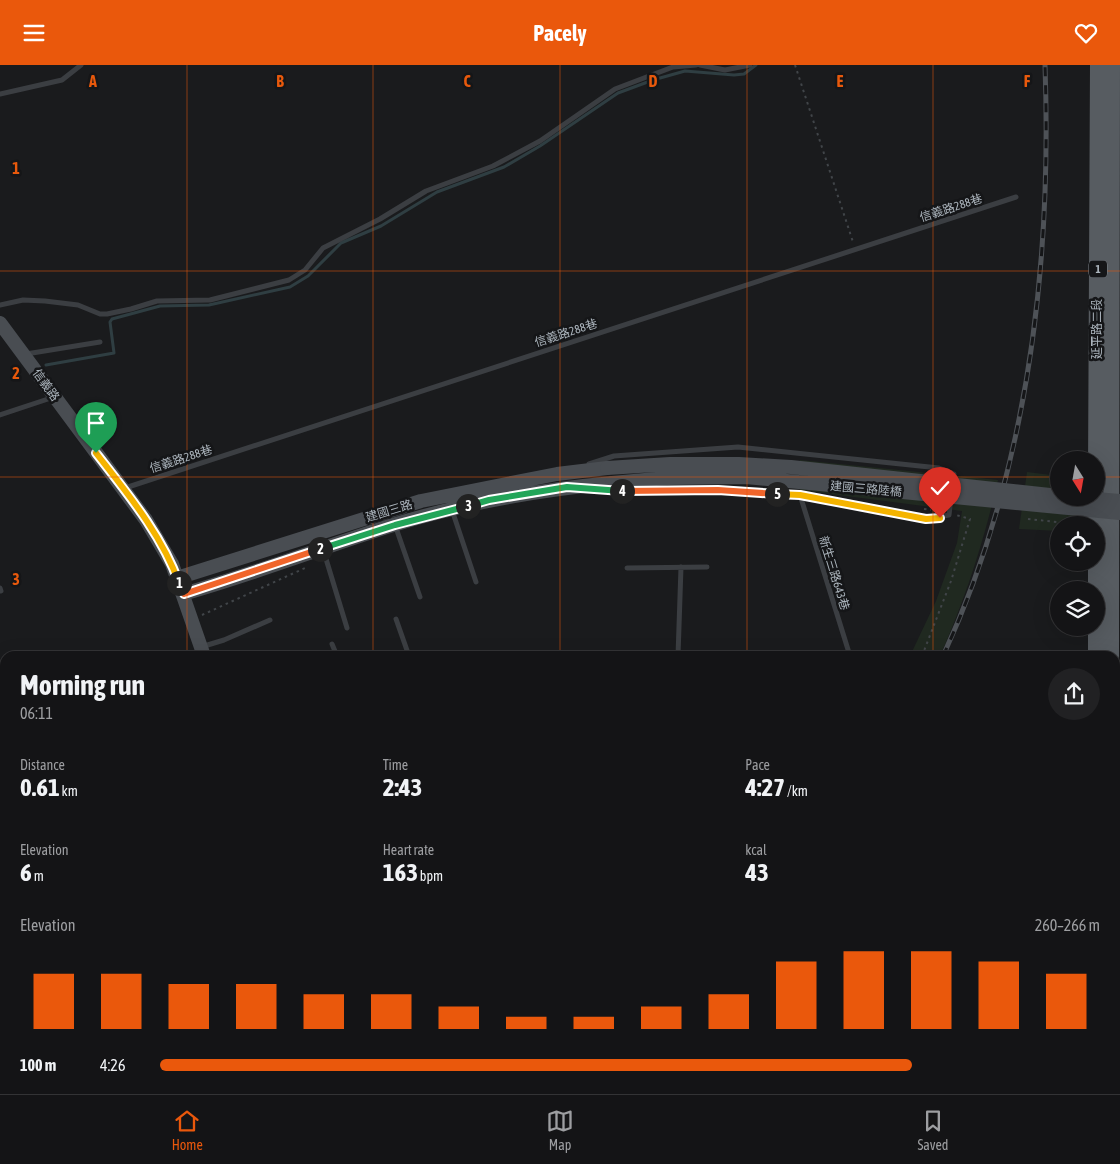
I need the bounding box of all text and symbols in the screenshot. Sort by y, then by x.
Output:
icon: menu [20,19,48,47]
icon: heart [1072,19,1100,47]
text: Pacely [533,20,587,46]
text: A [88,72,97,90]
text: B [276,72,284,90]
text: C [463,72,471,90]
text: D [649,72,658,90]
text: E [837,72,844,90]
text: F [1024,72,1031,90]
text: 1 [12,159,20,177]
street label: 信義路288巷 [918,191,984,225]
road number: 1 [1089,260,1107,277]
street label: 延平路二段 [1090,299,1104,359]
street label: 信義路288巷 [533,316,599,350]
text: 2 [12,364,20,382]
street label: 信義路 [30,366,62,404]
pin [75,402,117,453]
icon: arrive [82,409,110,437]
street label: 信義路288巷 [148,442,214,476]
north arrow [1050,451,1105,506]
map controls [1050,451,1105,636]
pin [919,467,961,518]
icon: check [926,474,954,502]
pin: 4 [610,479,634,503]
street label: 建國三路陸橋 [830,479,902,499]
pin: 5 [764,481,790,507]
text: 4 [619,483,626,499]
text: 5 [774,486,781,502]
pin: 3 [456,493,480,519]
street label: 建國三路 [364,497,414,525]
text: 3 [465,498,472,514]
button: locate [1050,516,1105,571]
street label: 新生三路643巷 [816,534,852,612]
pin: 2 [308,537,332,561]
text: 2 [317,541,324,557]
text: 3 [12,570,20,588]
pin: 1 [166,571,192,595]
text: 1 [176,575,183,591]
button: layers [1050,581,1105,636]
button: share [1048,668,1100,720]
text: Morning run [20,669,145,701]
text: 06:11 [20,704,53,722]
text: Distance [20,757,65,773]
text: Time [383,757,408,773]
text: Pace [745,757,770,773]
text: 0.61 [20,773,60,801]
text: 2:43 [383,773,422,801]
text: 4:27 [745,773,785,801]
text: km [60,783,78,799]
text: /km [785,783,808,799]
text: Elevation [20,842,69,858]
text: Heart rate [383,842,434,858]
text: kcal [745,842,767,858]
text: 6 [20,858,32,886]
text: 163 [383,858,418,886]
text: 43 [745,858,769,886]
text: m [32,868,44,884]
text: bpm [418,868,443,884]
text: Elevation [20,916,75,934]
text: 260–266 m [1035,916,1100,934]
text: 100 m [20,1056,56,1074]
text: 4:26 [100,1056,125,1074]
tab: Home [172,1107,203,1153]
tab: Map [546,1107,574,1153]
tab: Saved [917,1107,948,1153]

